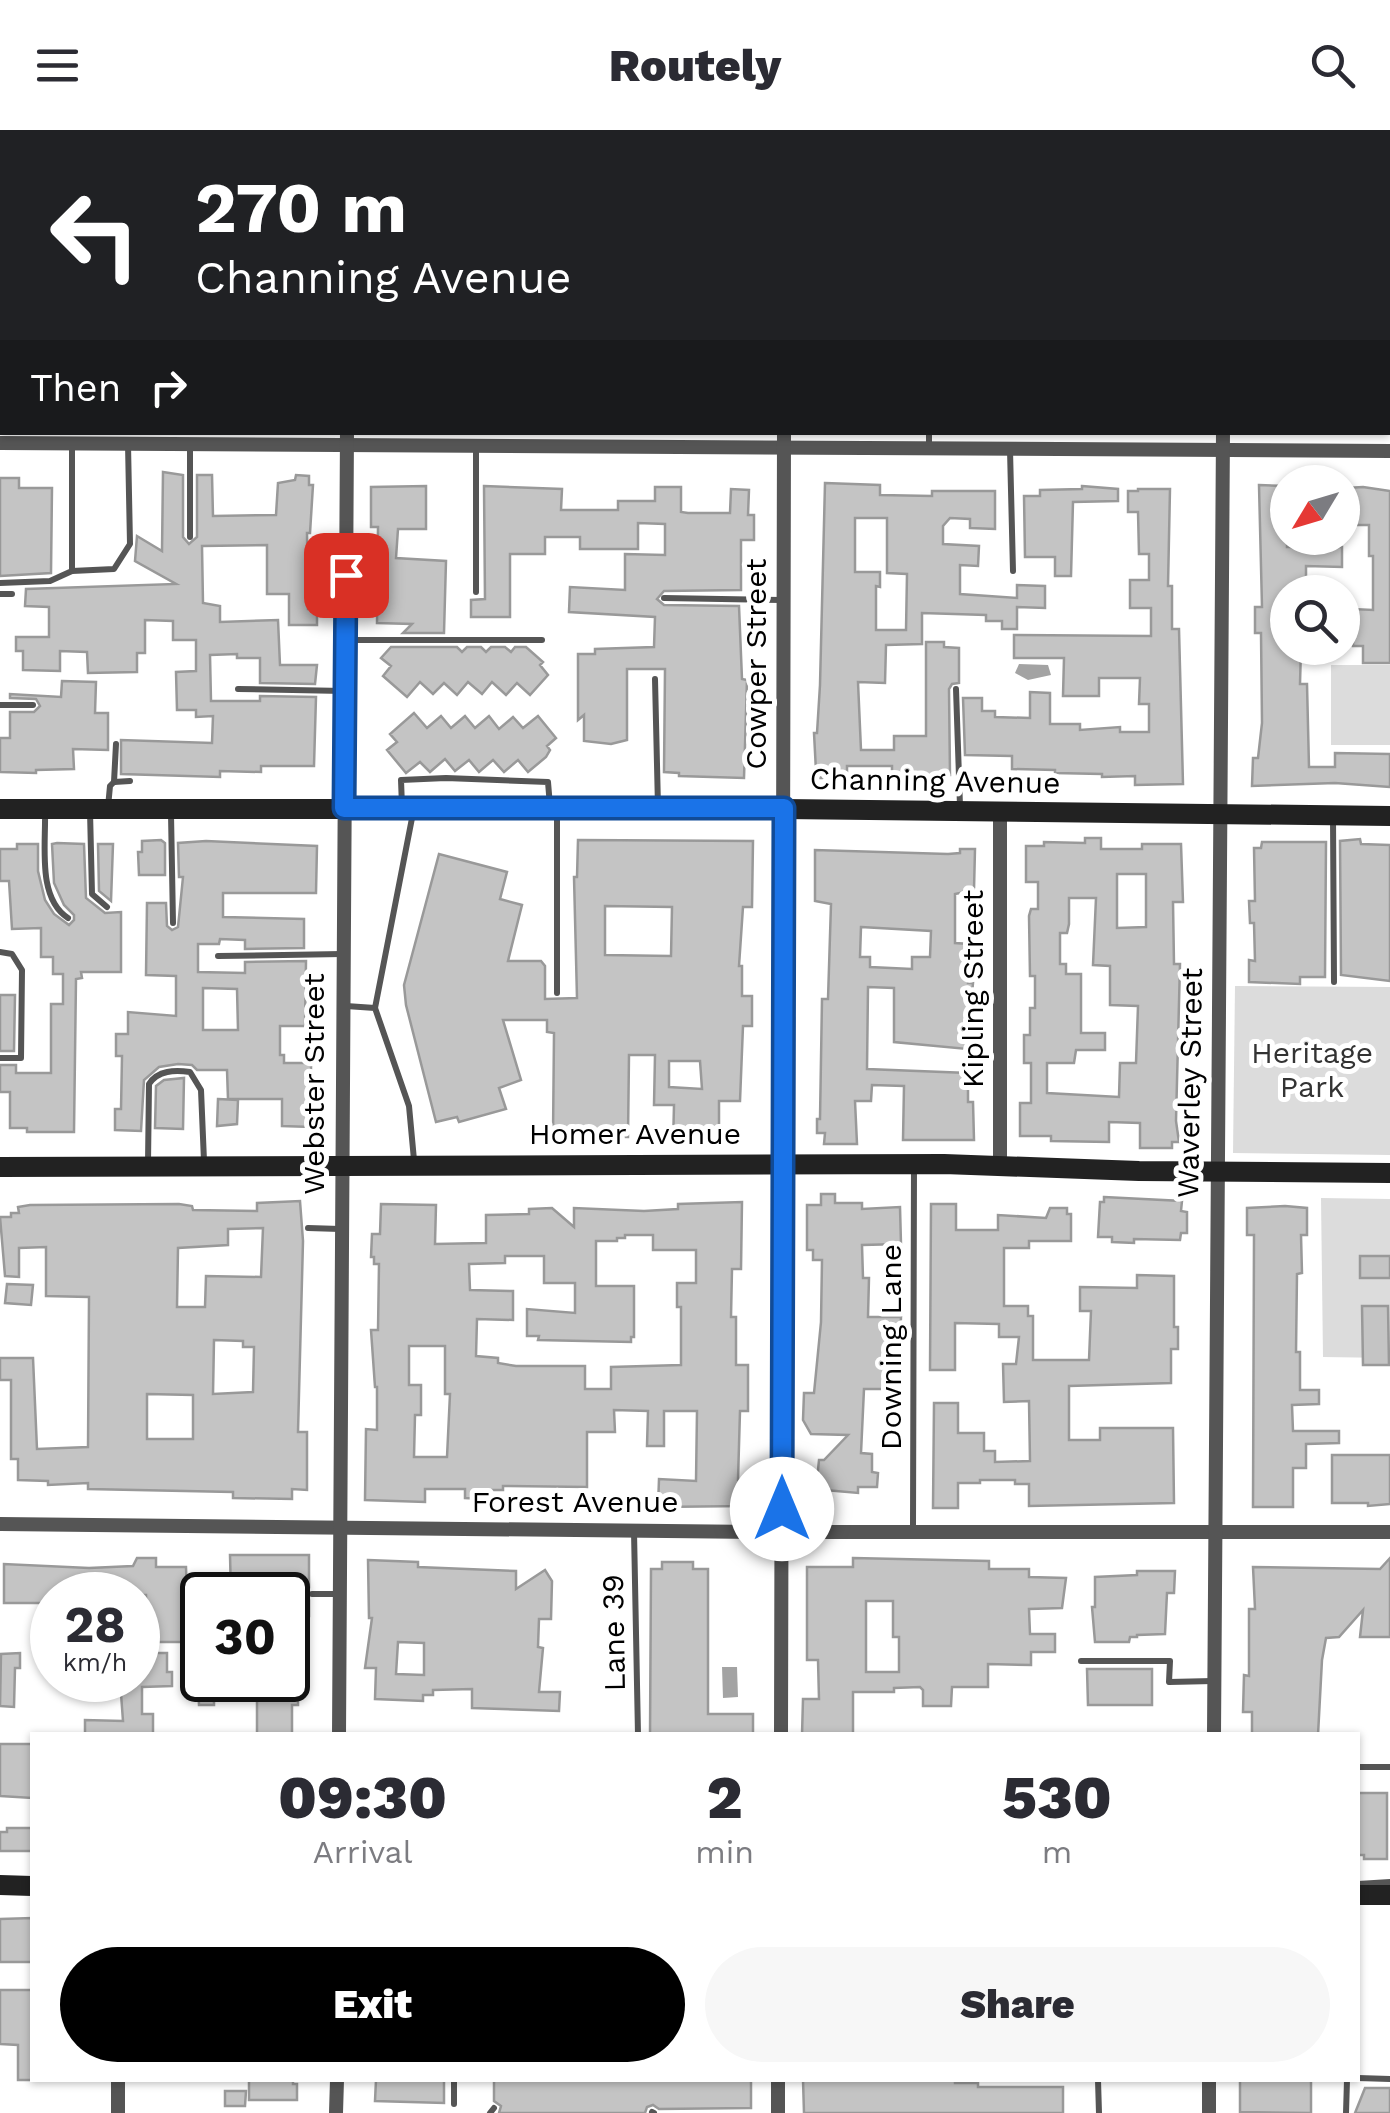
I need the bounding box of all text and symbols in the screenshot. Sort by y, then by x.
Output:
icon: menu [30,38,85,93]
icon: search [1305,38,1360,93]
text: Routely [609,39,781,92]
text: 270 m [195,167,407,249]
icon: left [30,170,160,300]
text: Channing Avenue [195,251,571,304]
icon: right [141,360,196,415]
text: Then [30,366,121,410]
north arrow [1270,465,1360,555]
map controls [1270,465,1360,665]
pin [304,533,389,618]
icon: arrive [319,548,374,603]
street label: Cowper Street [738,558,773,770]
button: search [1270,575,1360,665]
street label: Channing Avenue [809,761,1061,800]
street label: Kipling Street [955,889,990,1088]
street label: Waverley Street [1170,967,1209,1198]
street label: Webster Street [296,973,331,1195]
park label: Heritage Park [1251,1035,1373,1104]
street label: Homer Avenue [529,1116,741,1151]
street label: Downing Lane [873,1244,908,1450]
position arrow [730,1457,834,1561]
street label: Forest Avenue [471,1484,679,1519]
speed limit sign: 30 [180,1572,310,1702]
street label: Lane 39 [595,1574,632,1692]
text: 28 [64,1595,126,1654]
text: km/h [63,1648,127,1677]
text: 09:30 [278,1762,447,1833]
text: 2 [707,1762,743,1833]
text: 530 [1002,1762,1112,1833]
text: Arrival [313,1833,413,1871]
text: min [695,1833,754,1871]
text: m [1042,1833,1072,1871]
button: Exit [60,1947,685,2062]
button: Share [705,1947,1330,2062]

